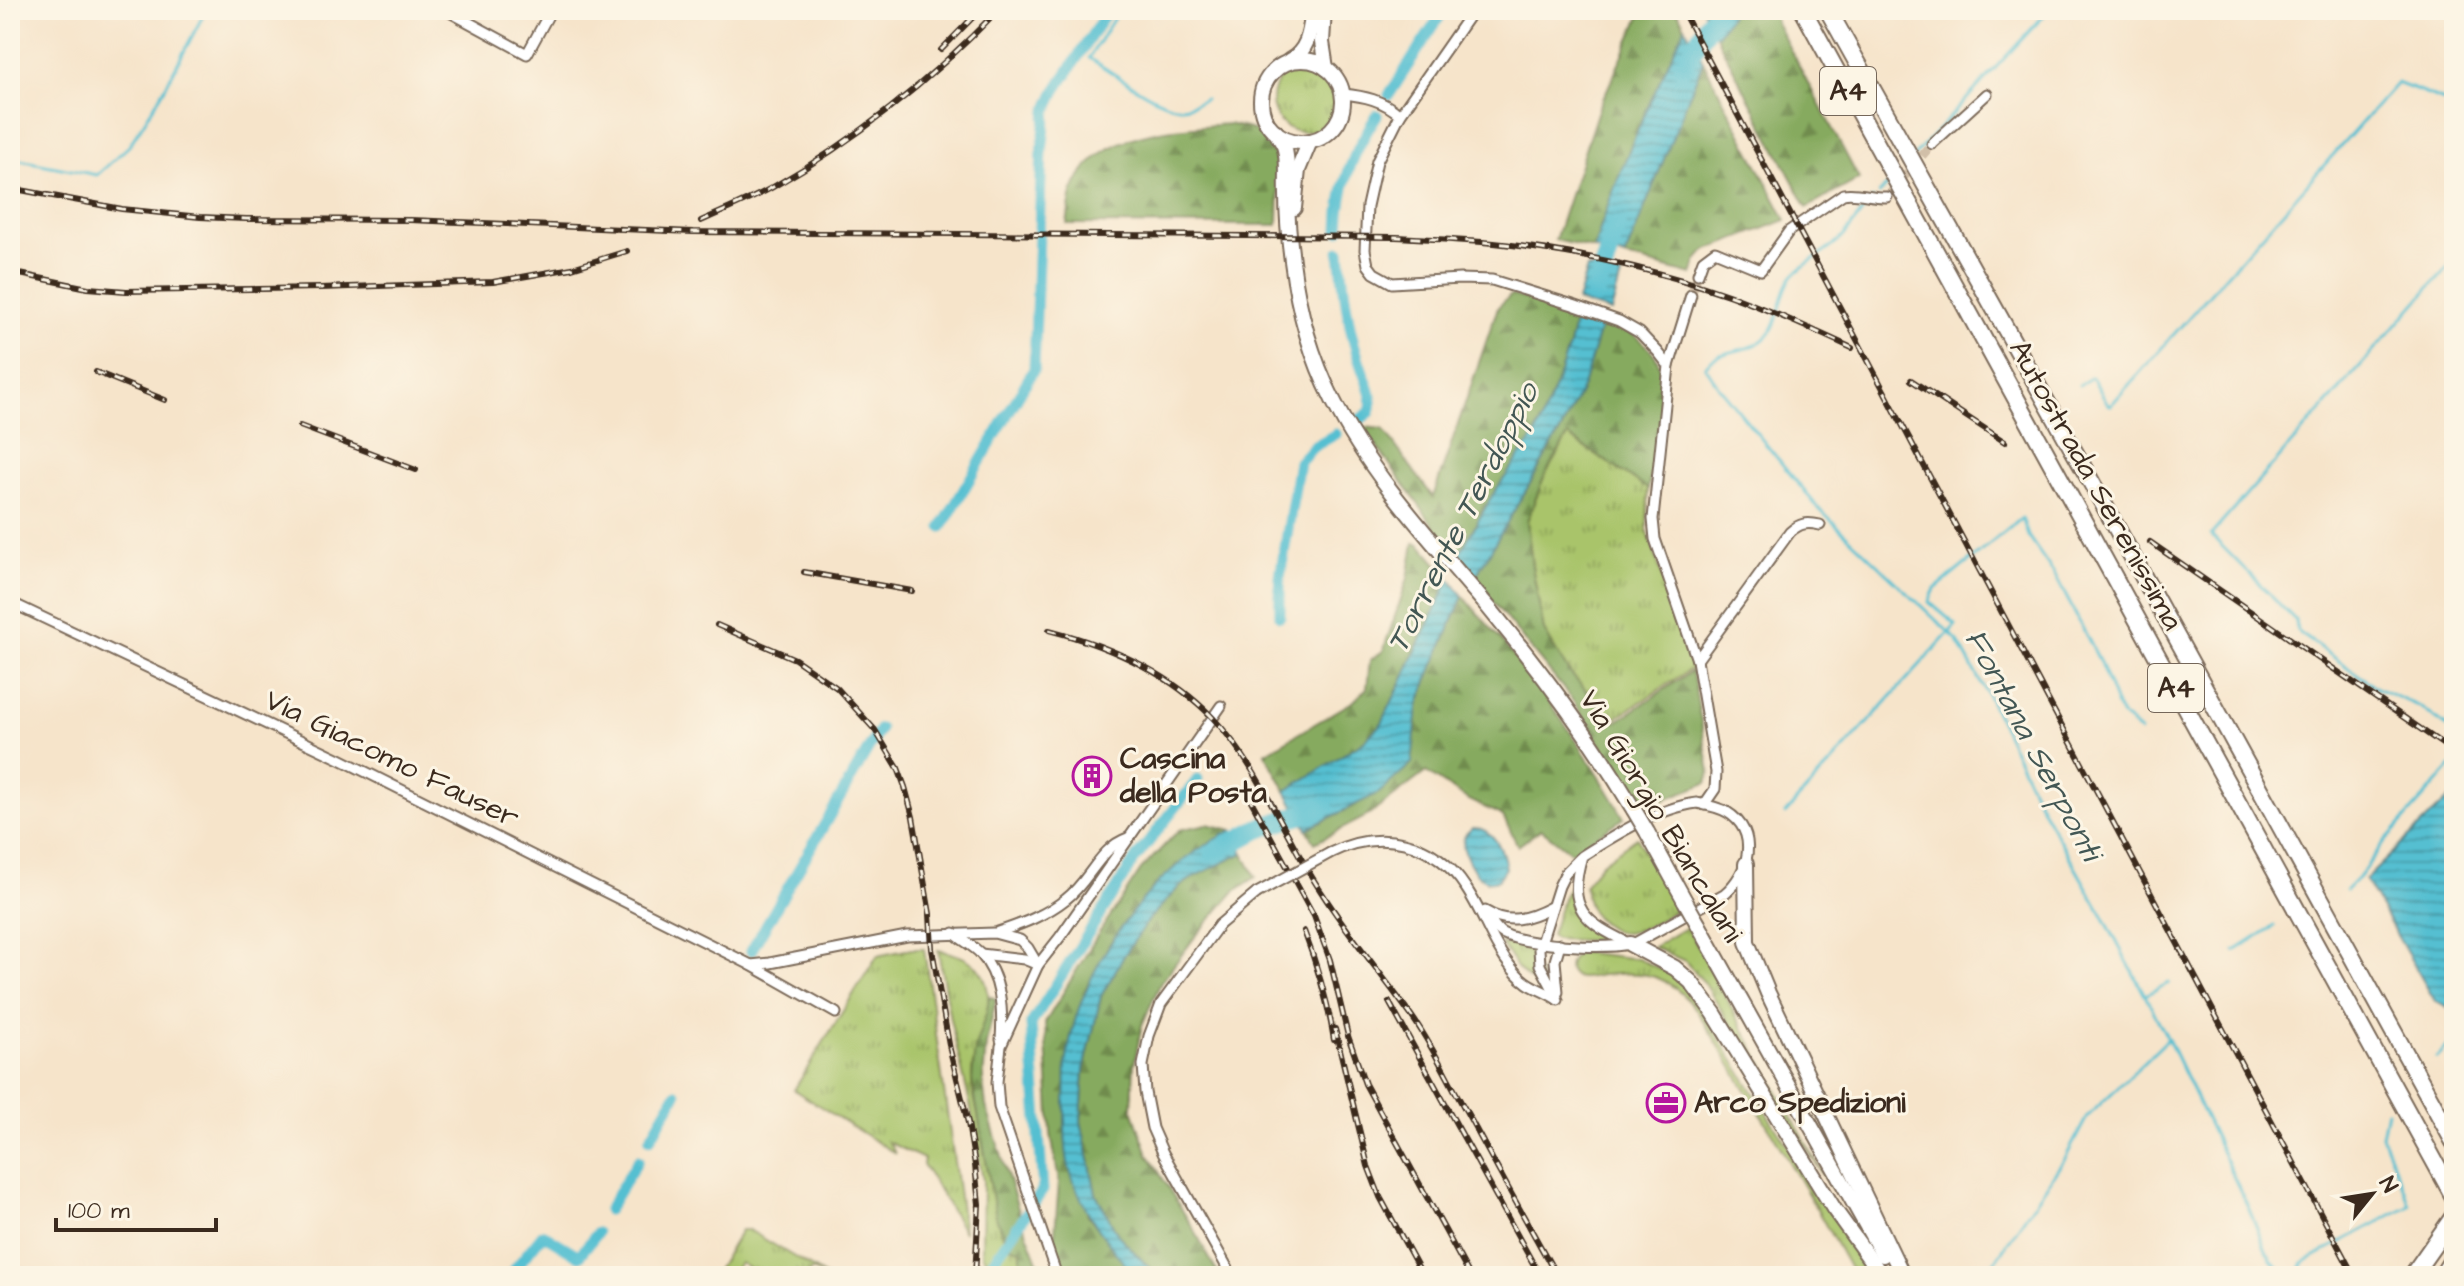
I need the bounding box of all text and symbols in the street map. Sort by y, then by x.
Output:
road number: A4 [1820,67,1876,115]
street label: Autostrada Serenissima [1999,332,2193,638]
water label: Torrente Terdoppio [1375,374,1551,661]
water label: Fontana Serponti [1953,622,2115,872]
road number: A4 [2148,664,2204,712]
street label: Via Giacomo Fauser [258,679,526,839]
street label: Via Giorgio Biancalani [1568,682,1753,951]
place label: Cascina della Posta [1119,738,1268,814]
building icon: Cascina della Posta [1071,755,1113,797]
office icon: Arco Spedizioni [1645,1082,1687,1124]
place label: Arco Spedizioni [1694,1082,1906,1125]
north arrow [2332,1154,2412,1234]
text: N [2371,1171,2405,1199]
scale bar [56,1182,216,1232]
text: 100 m [68,1194,130,1228]

